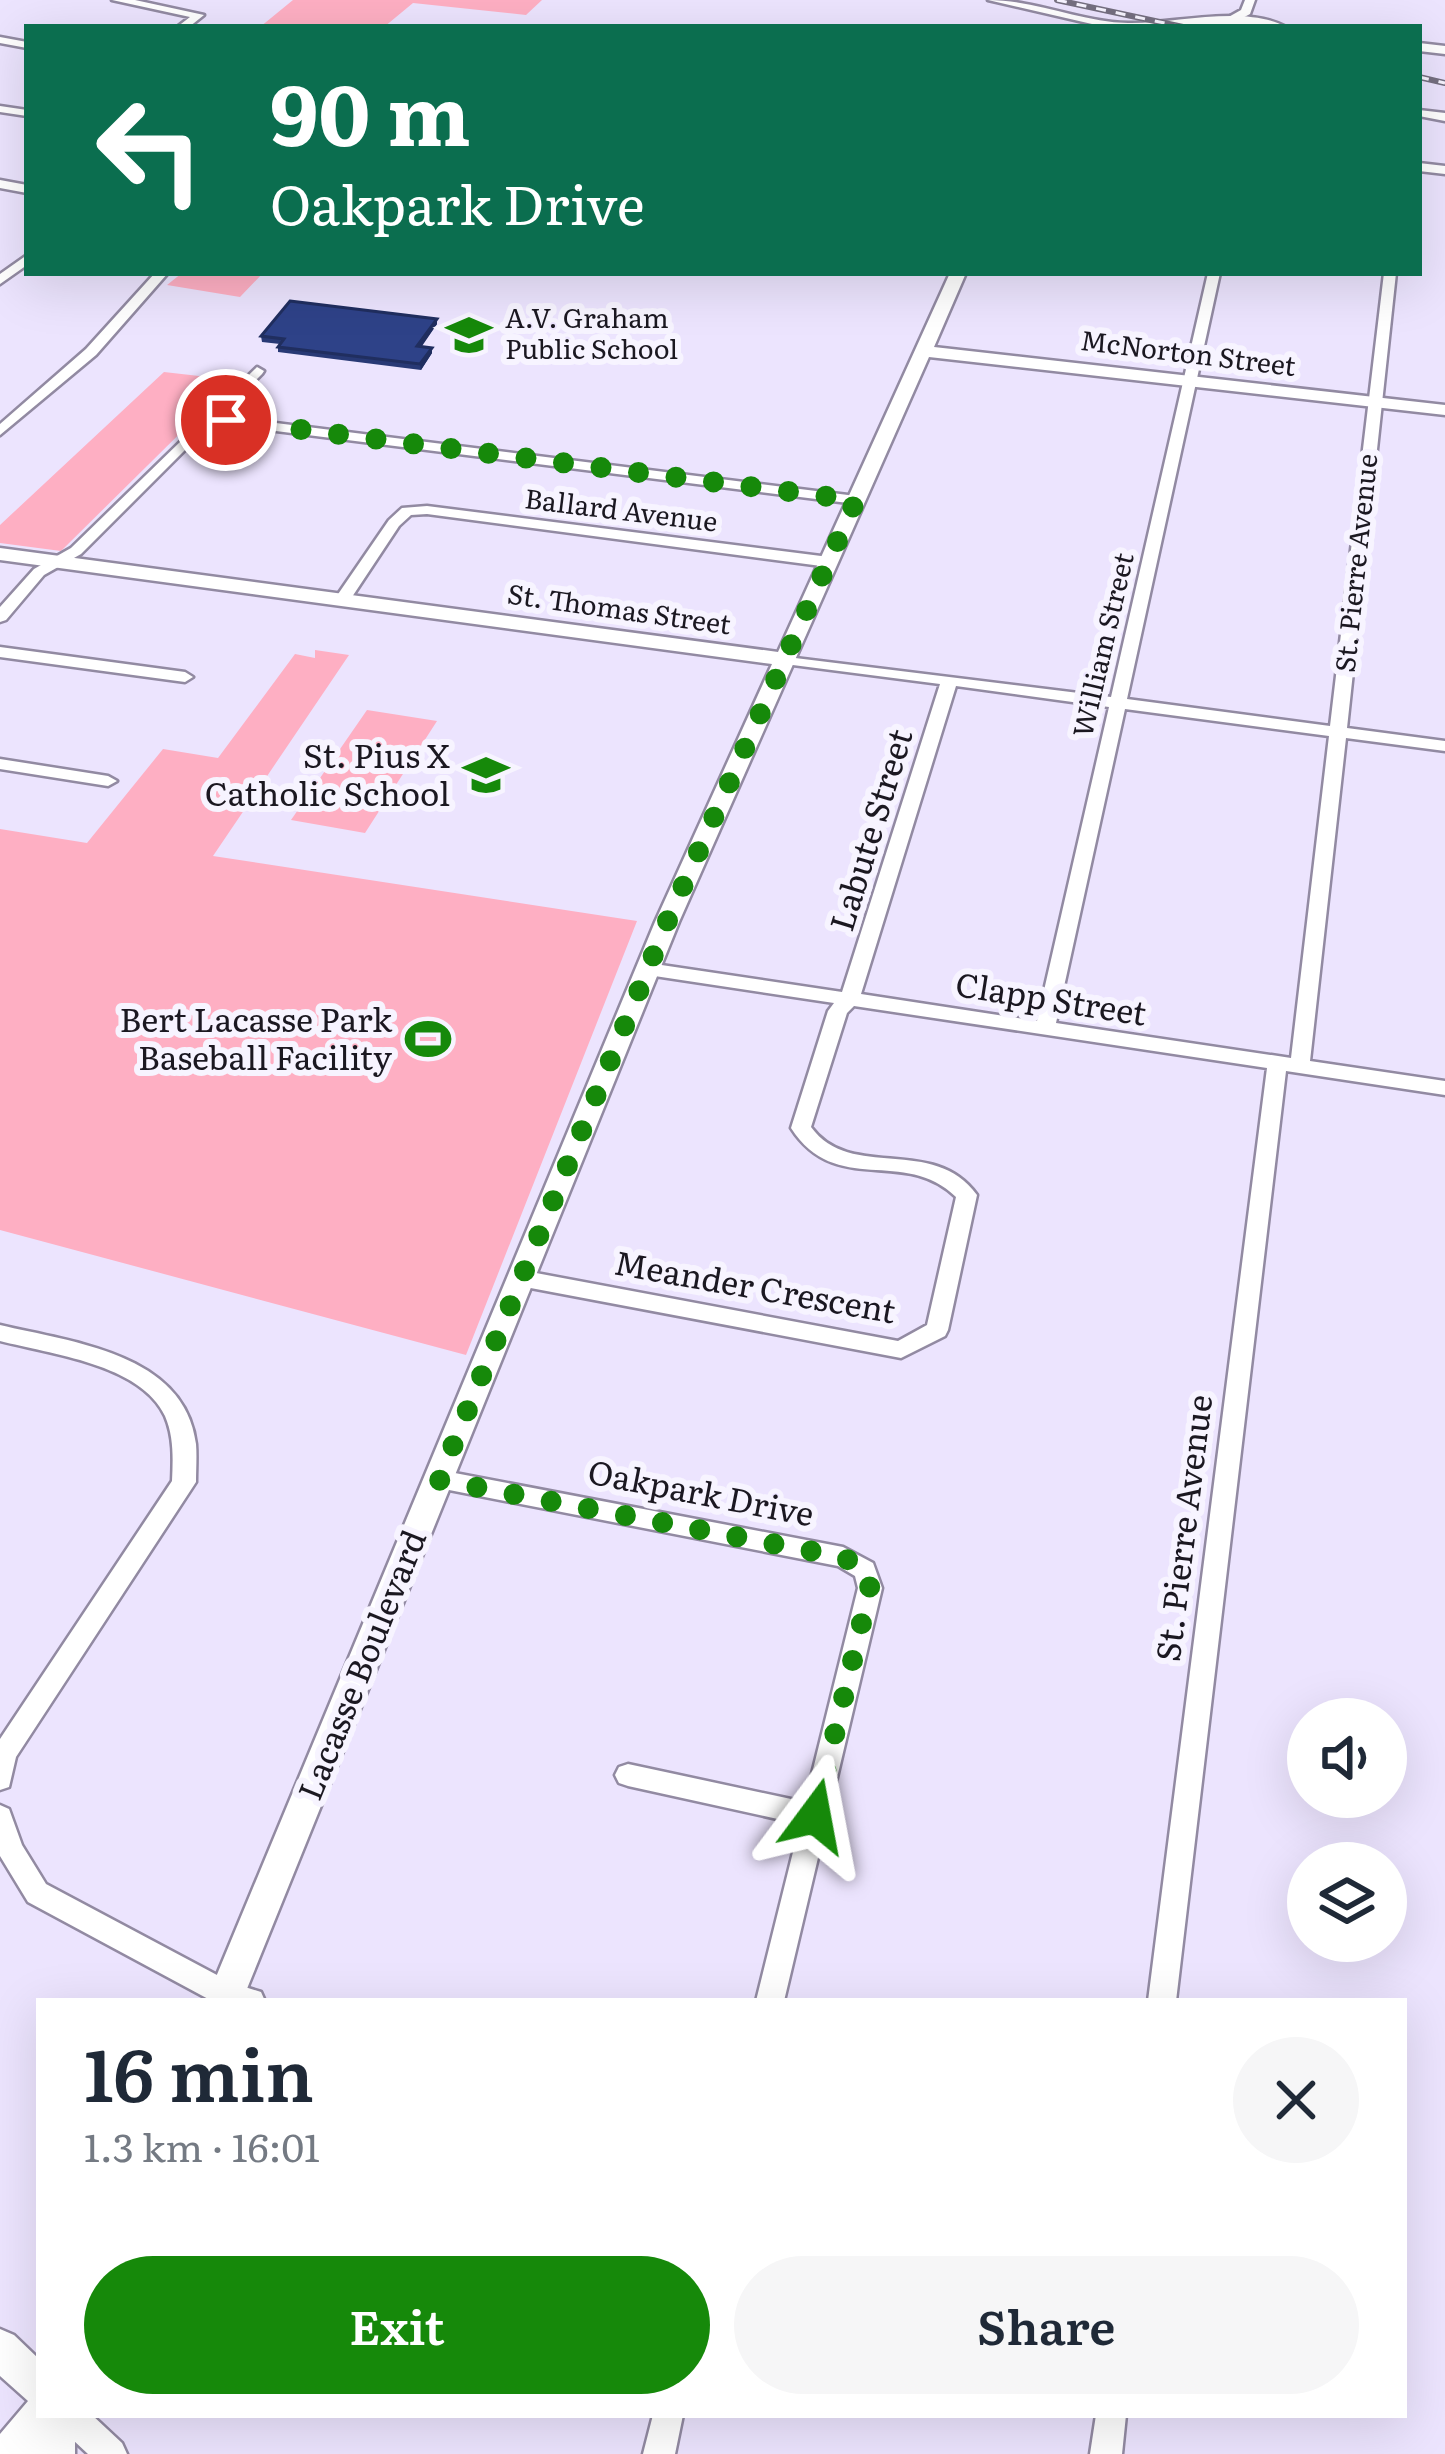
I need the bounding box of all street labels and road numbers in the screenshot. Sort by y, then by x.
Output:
street label: McNorton Street [1079,318,1298,384]
street label: St. Pierre Avenue [1323,451,1385,674]
street label: Ballard Avenue [523,476,720,540]
street label: William Street [1060,548,1142,740]
street label: St. Thomas Street [505,572,734,643]
street label: Labute Street [815,722,923,936]
street label: Clapp Street [952,957,1151,1036]
street label: Meander Crescent [611,1236,901,1334]
street label: St. Pierre Avenue [1141,1391,1222,1664]
street label: Oakpark Drive [584,1445,819,1536]
street label: Lacasse Boulevard [283,1522,436,1806]

